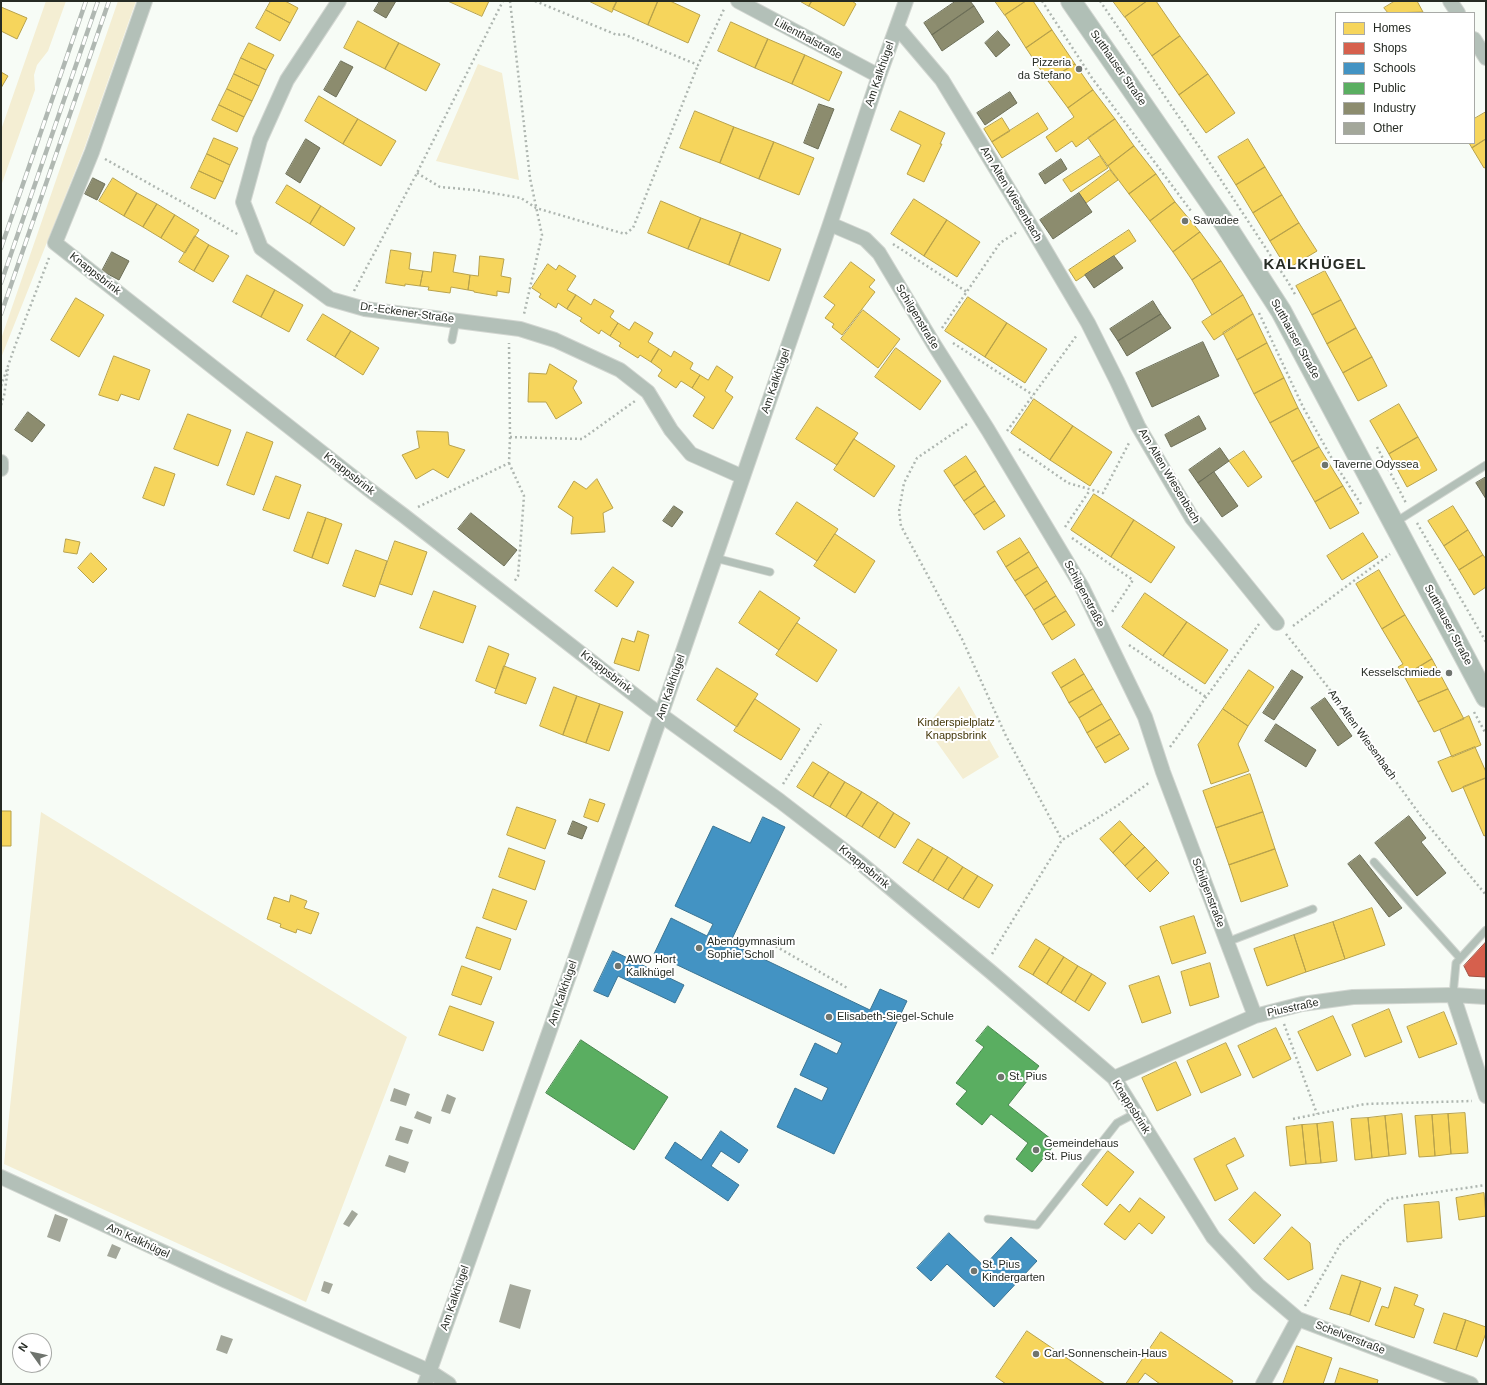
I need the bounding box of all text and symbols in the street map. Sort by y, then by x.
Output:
legend [1335,12,1475,144]
street label: Lilienthalstraße [772,16,844,62]
text: Homes [1373,21,1411,35]
street label: Sutthauser Straße [1087,28,1149,108]
street label: Am Kalkhügel [863,40,897,108]
text: Shops [1373,41,1407,55]
place label: Pizzeria da Stefano [1018,56,1071,82]
text: Schools [1373,61,1416,75]
marker: Pizzeria da Stefano [1074,64,1084,74]
text: Public [1373,81,1406,95]
text: Industry [1373,101,1416,115]
text: Other [1373,121,1403,135]
street label: Am Alten Wiesenbach [977,144,1045,244]
place label: Sawadee [1193,214,1239,228]
marker: Sawadee [1180,216,1190,226]
street label: Knappsbrink [67,250,123,298]
district label: KALKHÜGEL [1263,256,1367,274]
street label: Schilgenstraße [892,282,942,352]
street label: Sutthauser Straße [1268,297,1322,381]
street label: Dr.-Eckener-Straße [359,300,455,326]
street label: Am Kalkhügel [759,347,793,415]
street label: Am Alten Wiesenbach [1135,426,1203,526]
street label: Knappsbrink [321,450,377,498]
place label: Taverne Odyssea [1333,458,1419,472]
marker: Taverne Odyssea [1320,460,1330,470]
street label: Schilgenstraße [1061,559,1107,629]
street label: Sutthauser Straße [1421,582,1475,668]
street label: Knappsbrink [578,648,634,696]
street label: Am Kalkhügel [654,653,688,721]
place label: Kesselschmiede [1361,666,1441,680]
marker: Kesselschmiede [1444,668,1454,678]
street label: Am Alten Wiesenbach [1325,687,1399,783]
park label: Kinderspielplatz Knappsbrink [917,716,995,742]
street label: Knappsbrink [836,843,892,891]
street label: Schilgenstraße [1189,856,1227,930]
place label: Abendgymnasium Sophie Scholl [707,935,795,961]
marker: Abendgymnasium Sophie Scholl [694,943,704,953]
place label: AWO Hort Kalkhügel [626,953,676,979]
street label: Am Kalkhügel [546,959,580,1027]
marker: AWO Hort Kalkhügel [613,961,623,971]
street label: Piusstraße [1266,996,1320,1020]
place label: Elisabeth-Siegel-Schule [837,1010,954,1024]
marker: Elisabeth-Siegel-Schule [824,1012,834,1022]
place label: St. Pius [1009,1070,1047,1084]
marker: St. Pius [996,1072,1006,1082]
street label: Knappsbrink [1109,1078,1153,1136]
place label: Gemeindehaus St. Pius [1044,1137,1119,1163]
marker: Gemeindehaus St. Pius [1031,1145,1041,1155]
street label: Am Kalkhügel [104,1221,172,1261]
place label: St. Pius Kindergarten [982,1258,1045,1284]
street label: Am Kalkhügel [438,1264,472,1332]
marker: St. Pius Kindergarten [969,1266,979,1276]
street label: Schelverstraße [1313,1319,1387,1357]
north arrow [12,1333,52,1373]
text: N [16,1340,30,1354]
place label: Carl-Sonnenschein-Haus [1044,1347,1167,1361]
marker: Carl-Sonnenschein-Haus [1031,1349,1041,1359]

